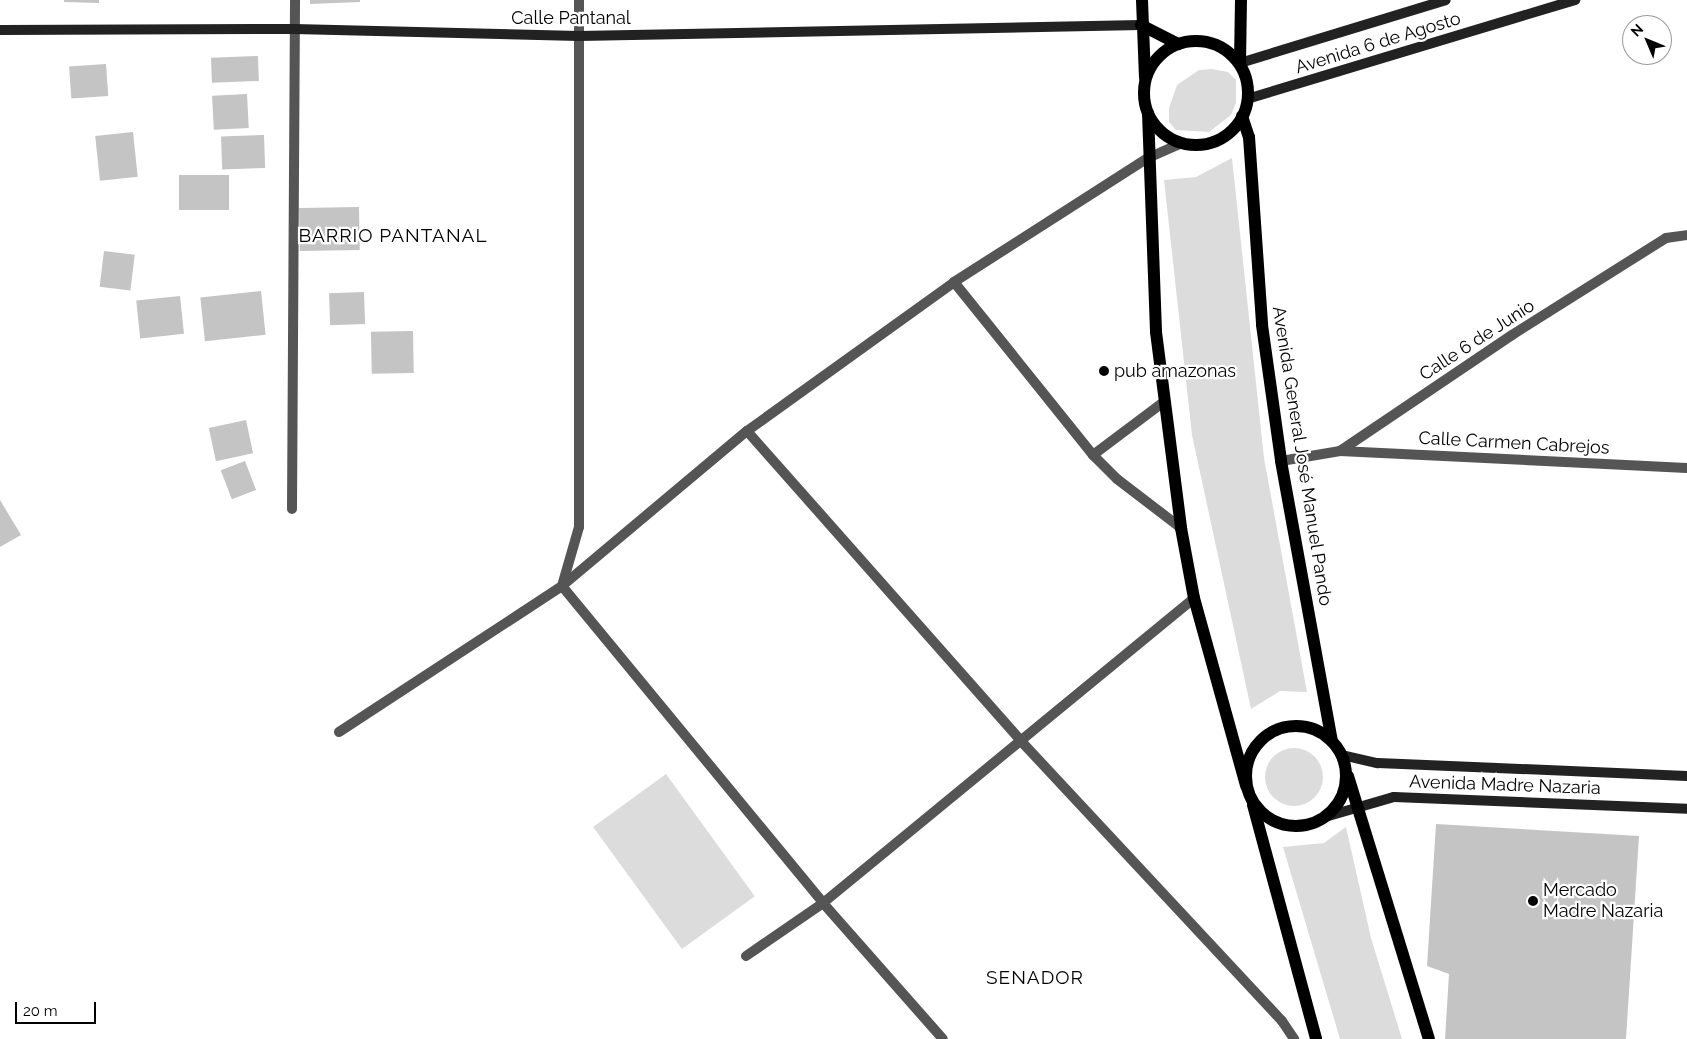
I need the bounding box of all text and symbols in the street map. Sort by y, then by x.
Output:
street label: Calle Pantanal [511,7,631,29]
street label: Avenida 6 de Agosto [1292,7,1464,79]
north arrow [1622,15,1672,65]
text: N [1628,21,1647,40]
district label: BARRIO PANTANAL [297,225,489,247]
street label: Calle 6 de Junio [1415,295,1539,385]
street label: Avenida General José Manuel Pando [1268,304,1336,608]
place label: pub amazonas [1114,360,1236,382]
marker: pub amazonas [1098,365,1110,377]
street label: Calle Carmen Cabrejos [1418,427,1610,459]
street label: Avenida Madre Nazaria [1409,771,1601,799]
place label: Mercado Madre Nazaria [1543,880,1663,922]
marker: Mercado Madre Nazaria [1527,895,1539,907]
district label: SENADOR [985,967,1085,989]
scale bar [18,992,99,1024]
text: 20 m [23,1002,58,1020]

